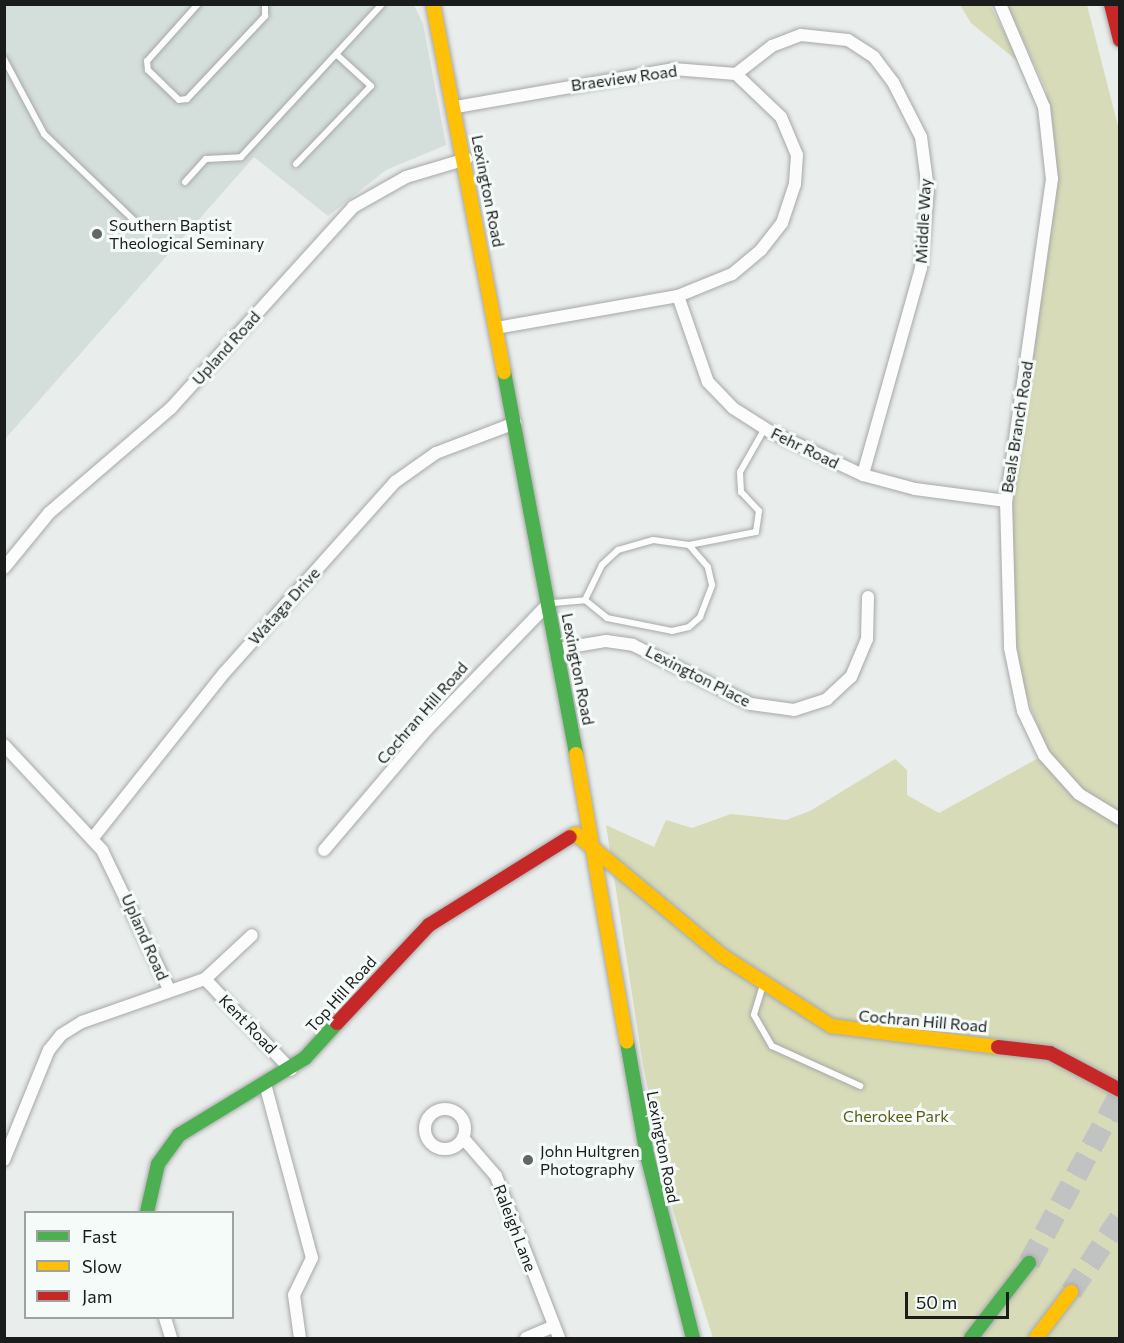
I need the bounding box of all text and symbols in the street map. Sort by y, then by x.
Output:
street label: Braeview Road [570,61,678,95]
street label: Lexington Road [468,133,508,249]
street label: Middle Way [911,178,935,264]
place label: Southern Baptist Theological Seminary [109,215,264,253]
marker: Southern Baptist Theological Seminary [90,227,104,241]
street label: Upland Road [188,307,264,389]
street label: Beals Branch Road [997,360,1037,494]
street label: Fehr Road [768,423,842,473]
street label: Wataga Drive [244,563,324,649]
street label: Lexington Road [558,611,598,727]
street label: Lexington Place [642,641,754,711]
street label: Cochran Hill Road [372,658,472,768]
street label: Upland Road [117,891,173,983]
street label: Top Hill Road [302,952,380,1036]
street label: Kent Road [215,990,281,1058]
street label: Cochran Hill Road [858,1006,988,1036]
street label: Lexington Road [643,1089,683,1205]
park label: Cherokee Park [843,1106,949,1126]
place label: John Hultgren Photography [540,1141,640,1179]
marker: John Hultgren Photography [521,1153,535,1167]
street label: Raleigh Lane [490,1182,540,1274]
legend [24,1211,234,1319]
text: Fast [82,1225,117,1247]
text: Slow [82,1255,122,1277]
scale bar [908,1280,1012,1318]
text: Jam [82,1285,112,1307]
text: 50 m [916,1291,957,1313]

